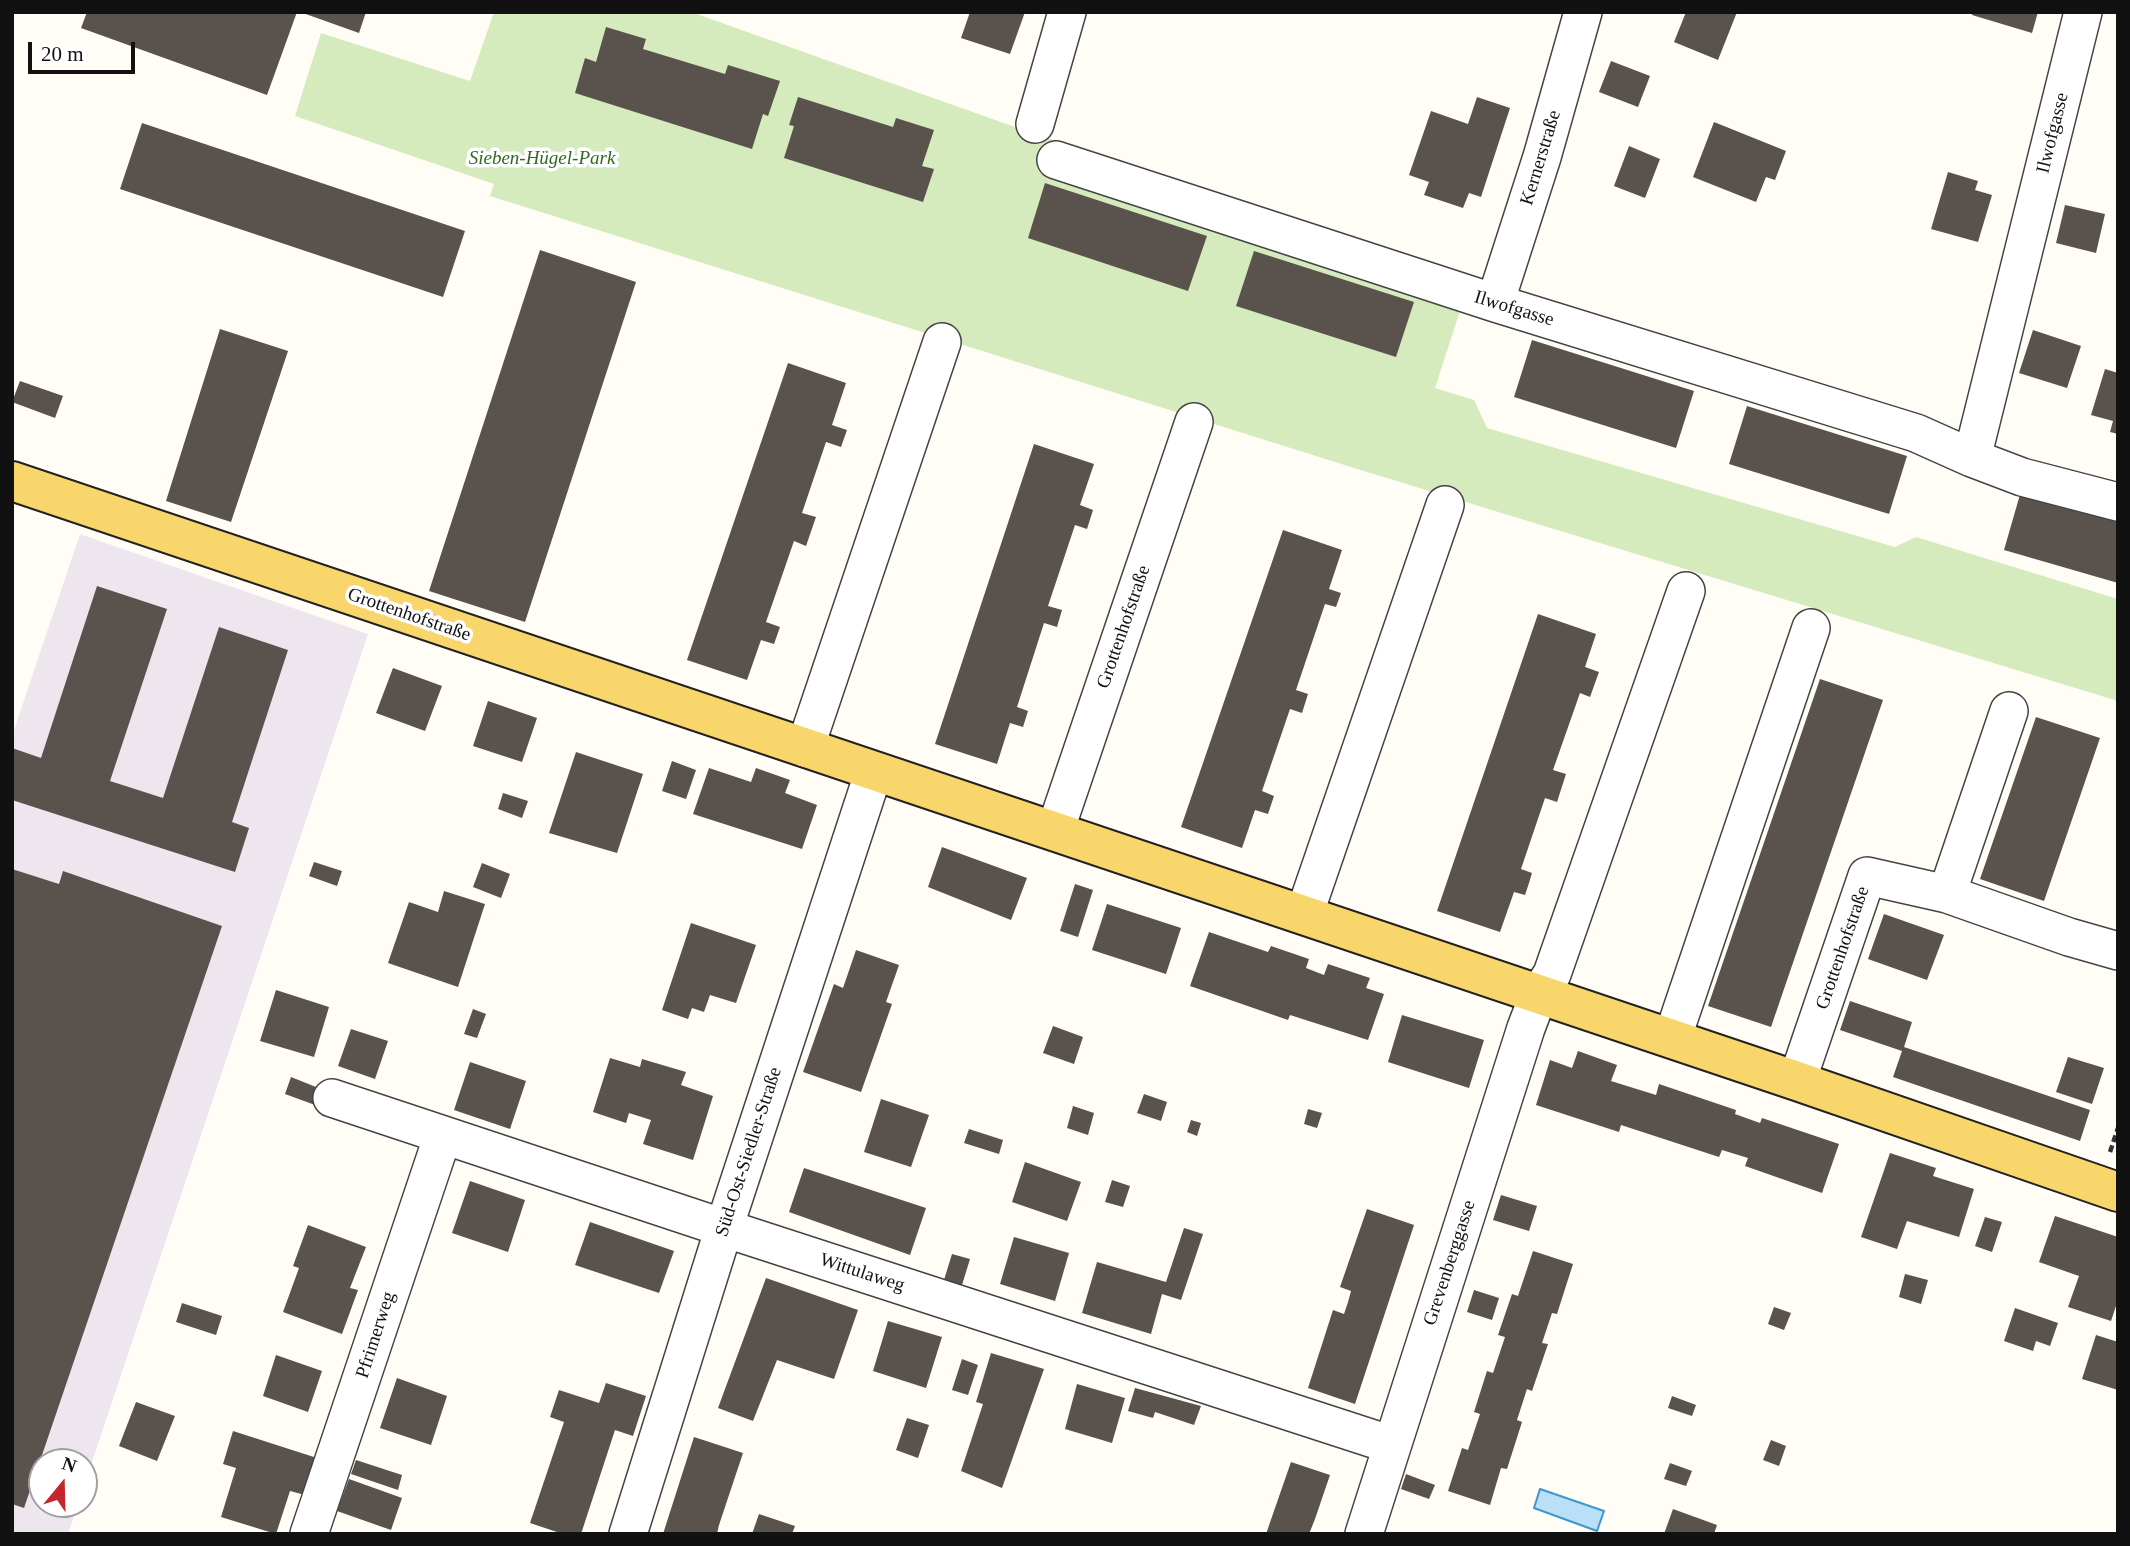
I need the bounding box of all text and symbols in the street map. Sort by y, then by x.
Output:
scale bar [32,28,138,72]
text: 20 m [41,42,84,66]
street label: Ilwofgasse [2032,90,2074,176]
street label: Kernerstraße [1516,108,1566,208]
park label: Sieben-Hügel-Park [469,148,615,170]
street label: Ilwofgasse [1471,286,1557,332]
street label: Grottenhofstraße [1092,562,1156,692]
street label: Grottenhofstraße [344,583,474,647]
street label: Grottenhofstraße [1811,883,1875,1013]
street label: Süd-Ost-Siedler-Straße [711,1064,787,1240]
street label: Grevenberggasse [1419,1197,1481,1329]
street label: Wittulaweg [817,1249,907,1297]
street label: Pfrimerweg [351,1289,401,1381]
north arrow [28,1448,98,1518]
text: N [59,1452,79,1477]

